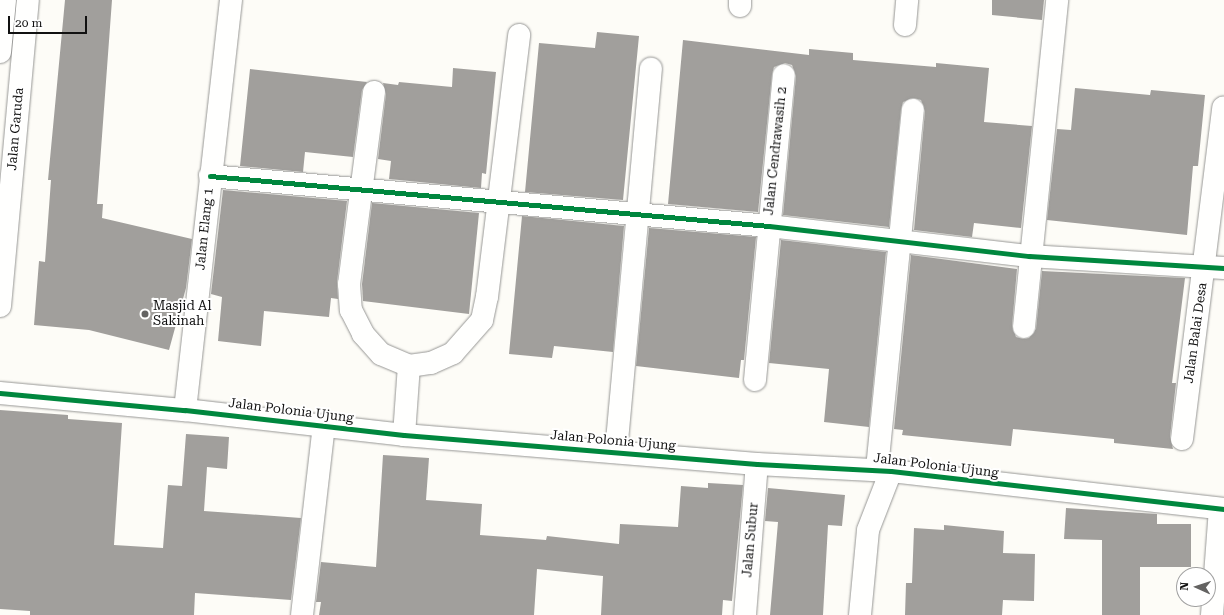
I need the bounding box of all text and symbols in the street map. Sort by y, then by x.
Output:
scale bar [10,8,89,34]
text: 20 m [15,16,42,30]
street label: Jalan Cendrawasih 2 [762,86,790,216]
street label: Jalan Garuda [5,87,27,171]
street label: Jalan Elang 1 [193,187,217,271]
street label: Jalan Balai Desa [1181,282,1211,384]
place label: Masjid Al Sakinah [153,299,211,330]
marker: Masjid Al Sakinah [140,309,150,319]
street label: Jalan Polonia Ujung [228,396,354,426]
street label: Jalan Polonia Ujung [550,428,676,454]
street label: Jalan Polonia Ujung [873,451,999,481]
street label: Jalan Subur [740,502,762,578]
north arrow [1176,567,1216,607]
text: N [1178,582,1191,591]

